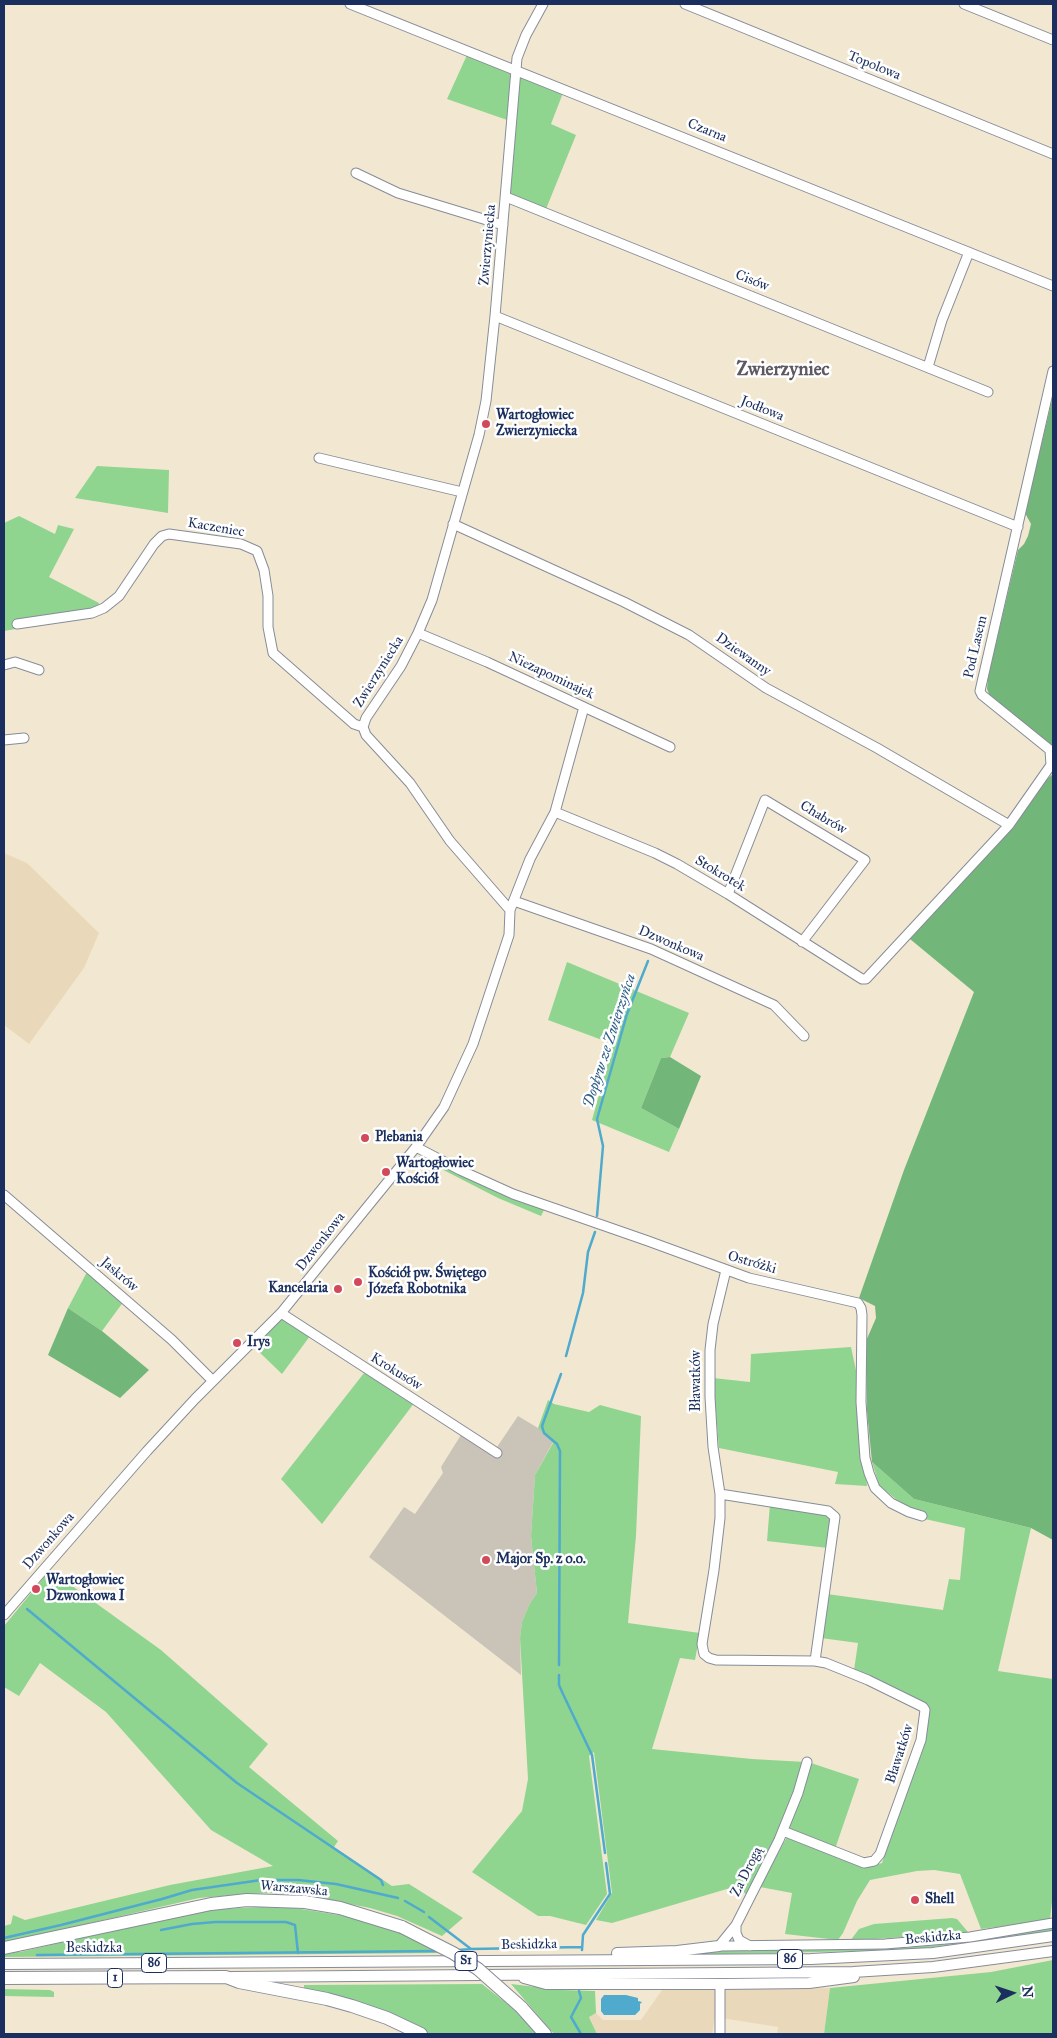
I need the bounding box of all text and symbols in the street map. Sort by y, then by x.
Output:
street label: Topolowa [845,48,903,84]
street label: Czarna [685,116,729,146]
street label: Zwierzyniecka [476,204,500,286]
street label: Cisów [733,267,771,295]
district label: Zwierzyniec [736,359,830,381]
street label: Jodłowa [738,393,786,425]
place label: Wartogłowiec Zwierzyniecka [496,408,577,441]
marker: Wartogłowiec Zwierzyniecka [480,418,492,430]
street label: Kaczeniec [186,515,246,541]
street label: Pod Lasem [961,614,991,680]
street label: Dziewanny [712,630,774,680]
street label: Zwierzyniecka [350,633,408,711]
street label: Niezapominajek [505,649,597,703]
street label: Chabrów [797,798,849,838]
street label: Stokrotek [692,852,748,896]
street label: Dzwonkowa [636,923,706,965]
water label: Dopływ ze Zwierzyńca [580,972,640,1110]
place label: Plebania [375,1130,423,1146]
marker: Plebania [359,1132,371,1144]
place label: Wartogłowiec Kościół [396,1156,474,1188]
marker: Wartogłowiec Kościół [380,1166,392,1178]
street label: Dzwonkowa [293,1209,349,1275]
street label: Ostróżki [726,1248,778,1278]
street label: Jaskrów [97,1254,141,1296]
place label: Kościół pw. Świętego Józefa Robotnika [368,1266,487,1298]
marker: Kościół pw. Świętego Józefa Robotnika [352,1276,364,1288]
place label: Kancelaria [268,1281,328,1297]
marker: Kancelaria [332,1283,344,1295]
place label: Irys [247,1335,270,1351]
marker: Irys [231,1337,243,1349]
street label: Krokusów [367,1350,425,1394]
street label: Bławatków [689,1350,705,1412]
street label: Dzwonkowa [20,1509,78,1573]
place label: Major Sp. z o.o. [496,1552,586,1568]
marker: Major Sp. z o.o. [480,1554,492,1566]
place label: Wartogłowiec Dzwonkowa I [46,1573,125,1605]
marker: Wartogłowiec Dzwonkowa I [30,1583,42,1595]
street label: Bławatków [883,1722,917,1786]
street label: Za Drogą [727,1844,767,1900]
street label: Warszawska [259,1878,329,1900]
place label: Shell [925,1892,954,1908]
marker: Shell [909,1894,921,1906]
street label: Beskidzka [904,1927,962,1949]
street label: Beskidzka [501,1936,557,1954]
street label: Beskidzka [66,1941,122,1957]
road number: 86 [778,1950,802,1968]
road number: S1 [455,1952,477,1970]
road number: 86 [142,1954,166,1972]
north arrow [987,1968,1037,2018]
road number: 1 [108,1969,122,1988]
text: N [1019,1985,1036,1998]

